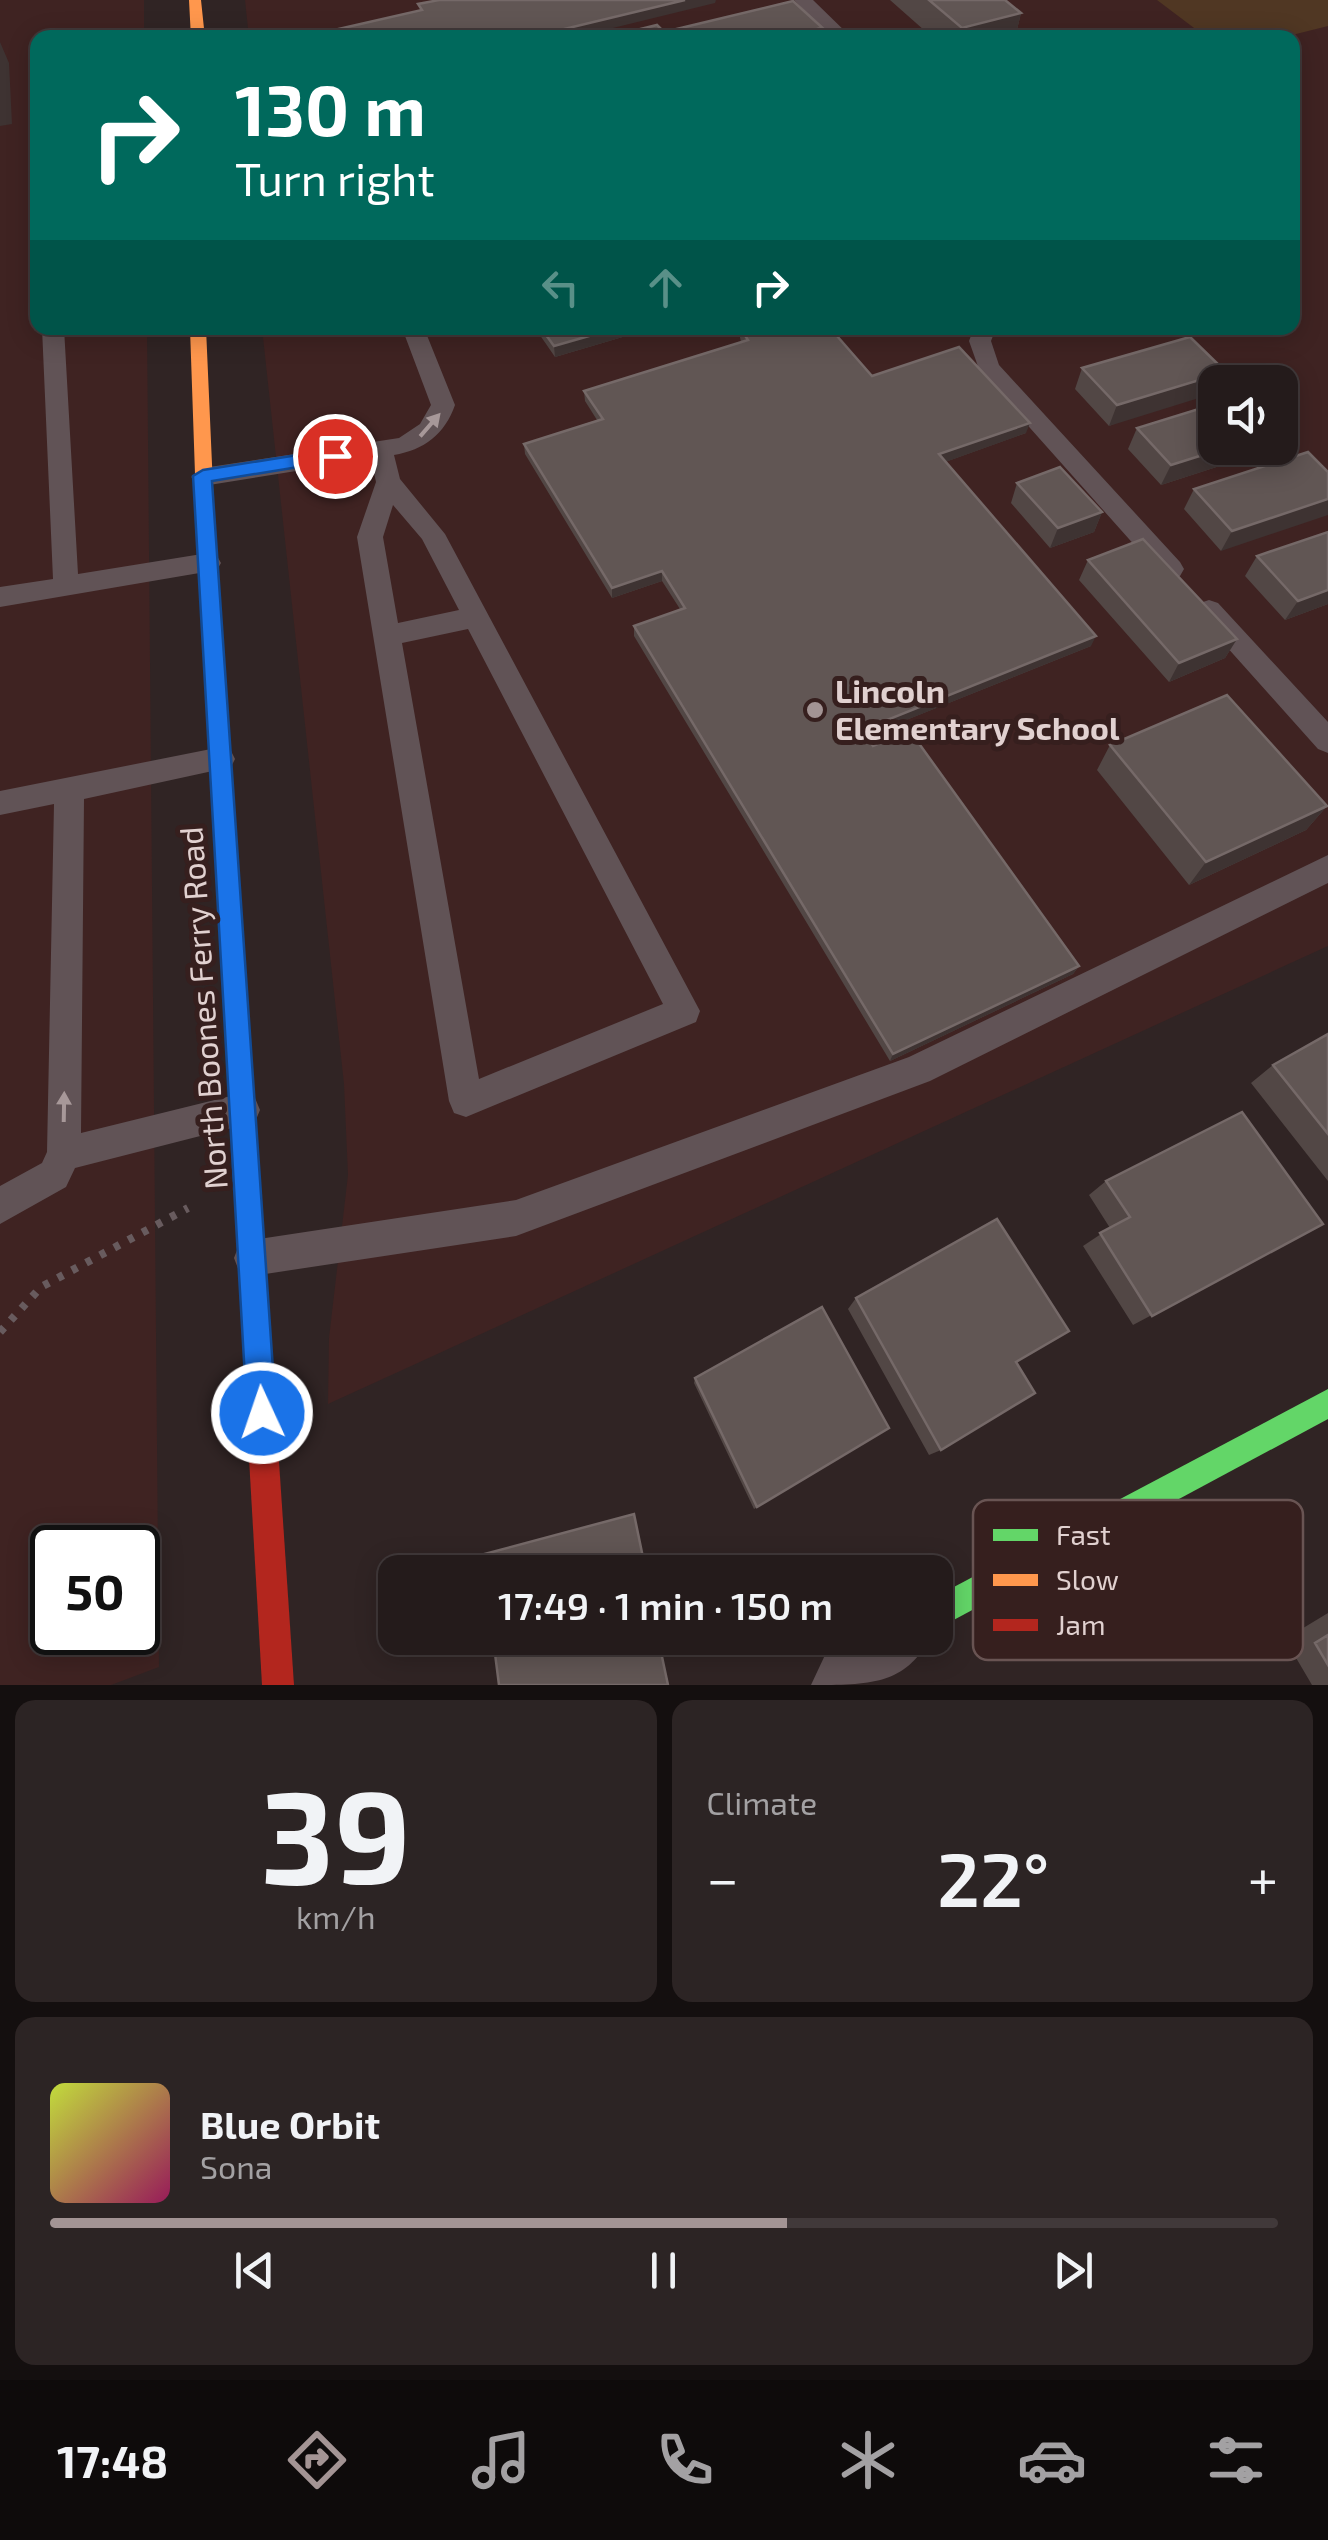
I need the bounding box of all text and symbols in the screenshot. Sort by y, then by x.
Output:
text: 130 m [235,66,426,150]
icon: right [70,70,200,200]
text: Turn right [235,151,435,205]
icon: left [533,260,588,315]
icon: ahead [638,260,693,315]
icon: right [743,260,798,315]
map controls [1198,365,1298,465]
button: sound [1198,365,1298,465]
one-way arrow [419,413,441,438]
pin [293,414,378,499]
icon: arrive [308,429,363,484]
place label: Lincoln Elementary School [835,671,1120,747]
marker: Lincoln Elementary School [804,699,826,721]
street label: North Boones Ferry Road [170,826,234,1191]
one-way arrow [57,1091,73,1123]
position arrow [210,1361,314,1465]
legend [973,1500,1303,1660]
text: Fast [1056,1517,1111,1551]
speed limit sign: 50 [30,1525,160,1655]
text: Slow [1056,1562,1119,1596]
text: 17:49 · 1 min · 150 m [498,1582,833,1628]
text: Jam [1056,1607,1105,1641]
text: 39 [261,1754,411,1910]
text: Climate [707,1783,817,1821]
text: 22° [937,1832,1049,1922]
text: − [707,1844,739,1910]
text: + [1248,1844,1278,1910]
text: km/h [296,1897,375,1935]
text: Blue Orbit [200,2101,380,2147]
text: Sona [200,2147,272,2185]
icon: previous [227,2243,282,2298]
icon: pause [636,2243,691,2298]
icon: next [1046,2243,1101,2298]
icon: directions [282,2425,352,2495]
icon: music [466,2425,536,2495]
icon: phone [650,2425,720,2495]
icon: climate [833,2425,903,2495]
icon: car [1017,2425,1087,2495]
icon: filters [1201,2425,1271,2495]
text: 17:48 [57,2433,168,2487]

